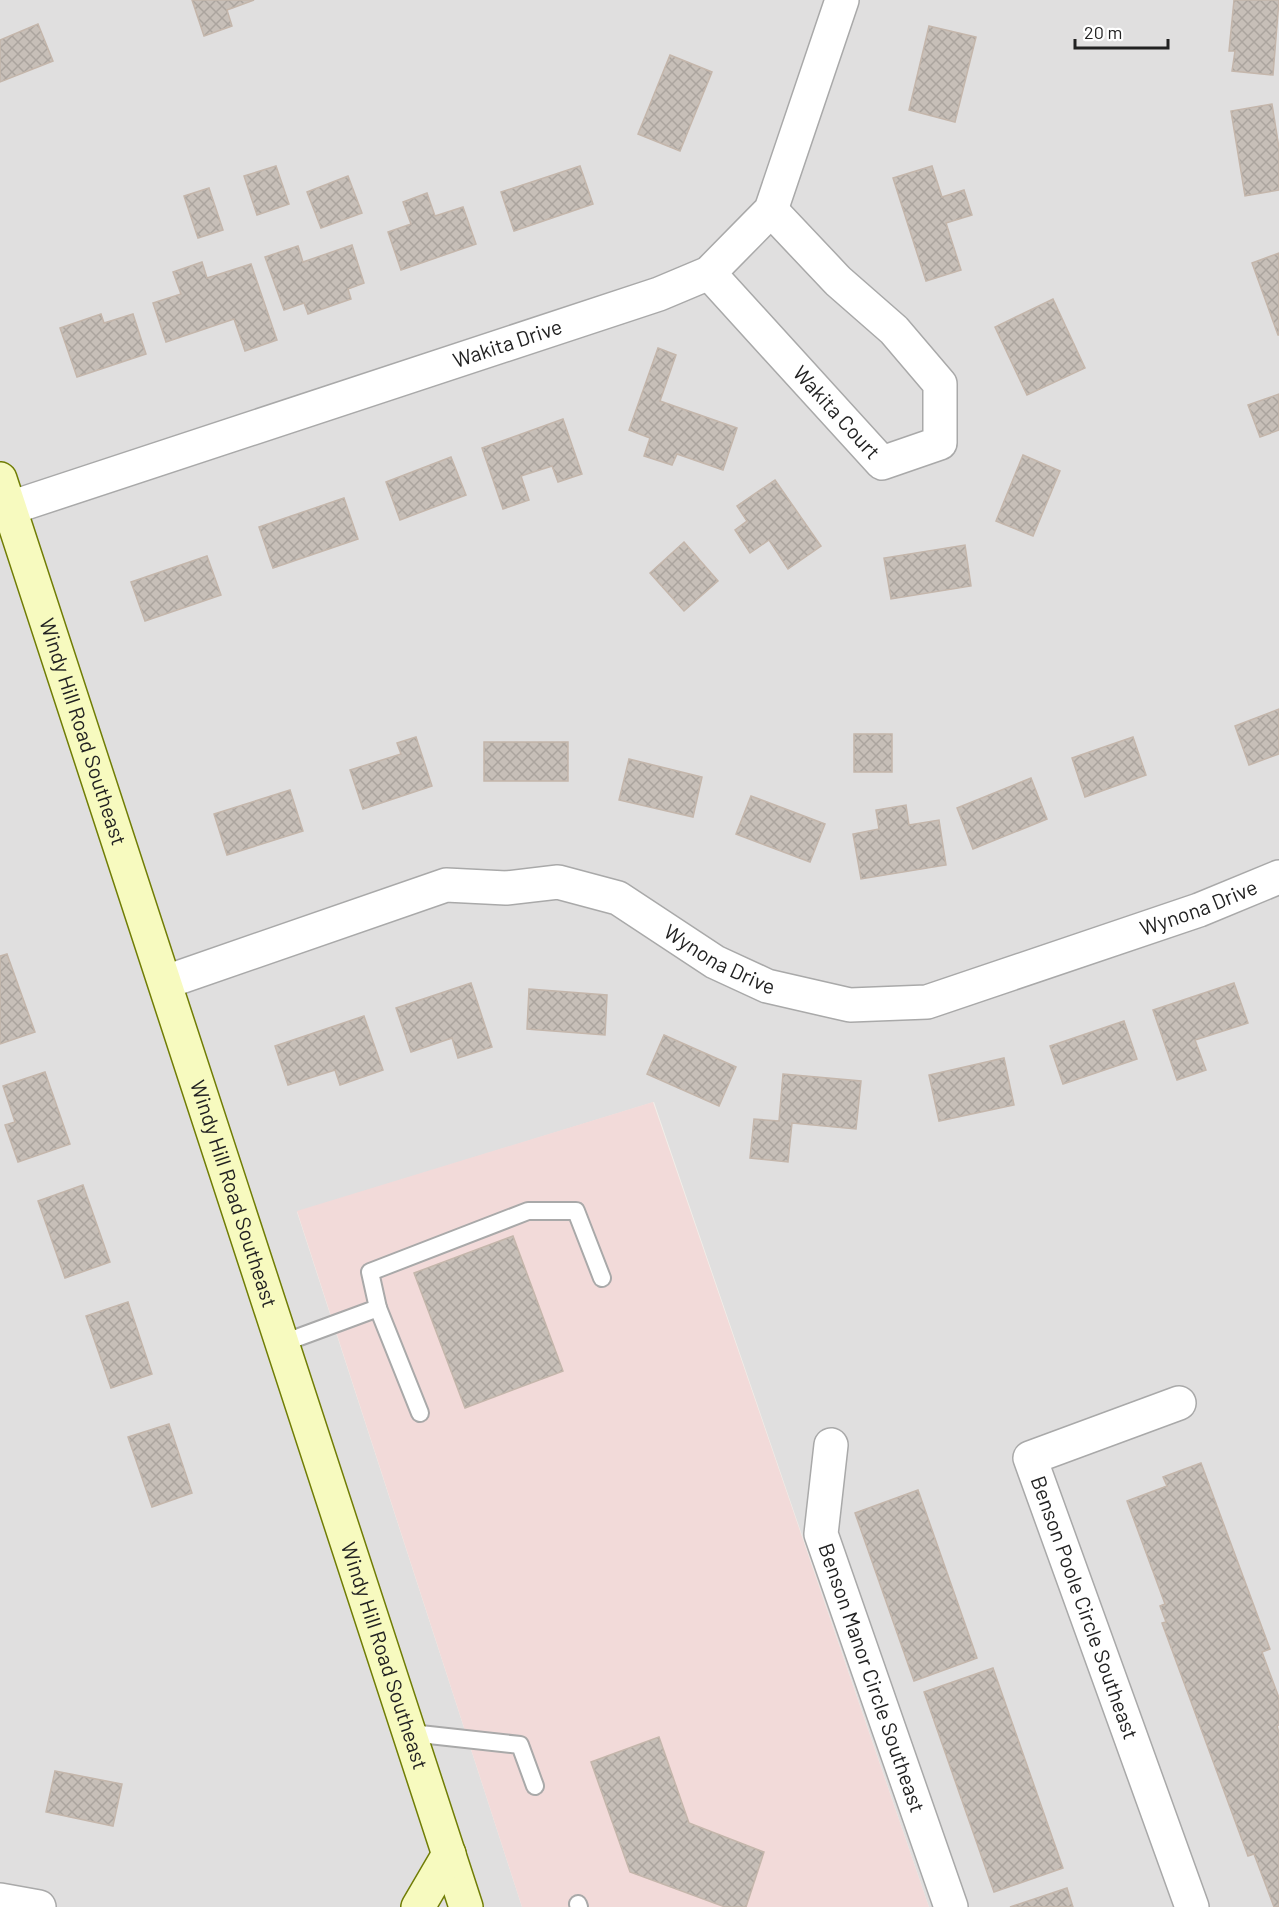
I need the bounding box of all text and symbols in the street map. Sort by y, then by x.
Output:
scale bar [1075,12,1168,50]
text: 20 m [1084,21,1122,43]
street label: Wakita Drive [449,313,565,372]
street label: Wakita Court [788,360,886,464]
street label: Windy Hill Road Southeast [35,615,133,848]
street label: Wynona Drive [1136,873,1261,940]
street label: Wynona Drive [660,918,777,998]
street label: Windy Hill Road Southeast [186,1077,283,1310]
street label: Benson Poole Circle Southeast [1026,1472,1144,1742]
street label: Windy Hill Road Southeast [337,1539,434,1772]
street label: Benson Manor Circle Southeast [814,1540,931,1815]

